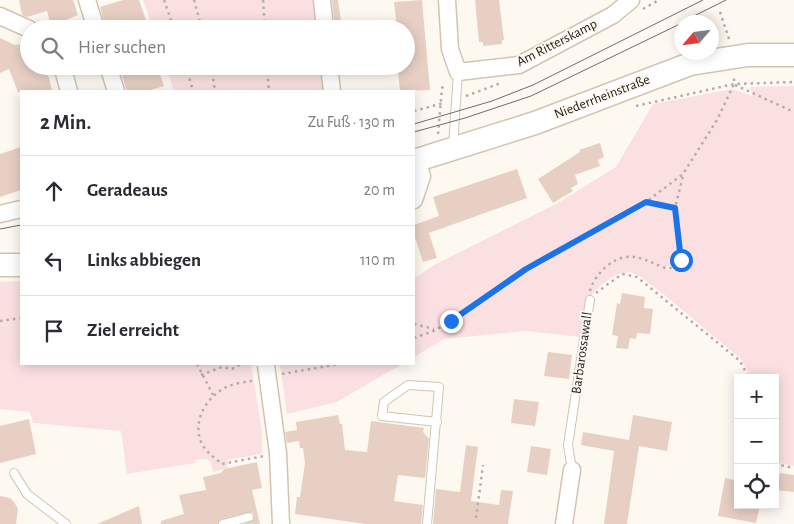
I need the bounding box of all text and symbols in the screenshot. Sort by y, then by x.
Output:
north arrow [674,15,719,60]
street label: Am Ritterskamp [514,17,600,69]
search box [20,20,415,75]
icon: search [38,34,66,62]
text: Hier suchen [78,38,166,57]
street label: Niederrheinstraße [552,72,652,122]
text: 2 Min. [40,112,91,133]
text: Zu Fuß · 130 m [308,114,395,130]
icon: ahead [40,177,68,205]
text: Geradeaus [87,181,168,200]
text: 20 m [364,182,395,198]
icon: left [40,247,68,275]
route start [670,249,693,272]
text: Links abbiegen [87,251,201,270]
text: 110 m [360,252,395,268]
route end [440,310,463,333]
street label: Barbarossawall [569,311,595,395]
icon: arrive [40,317,68,345]
text: Ziel erreicht [87,321,179,340]
map controls [734,374,779,509]
button: + [734,374,779,419]
button: − [734,419,779,464]
button: locate [734,464,779,509]

